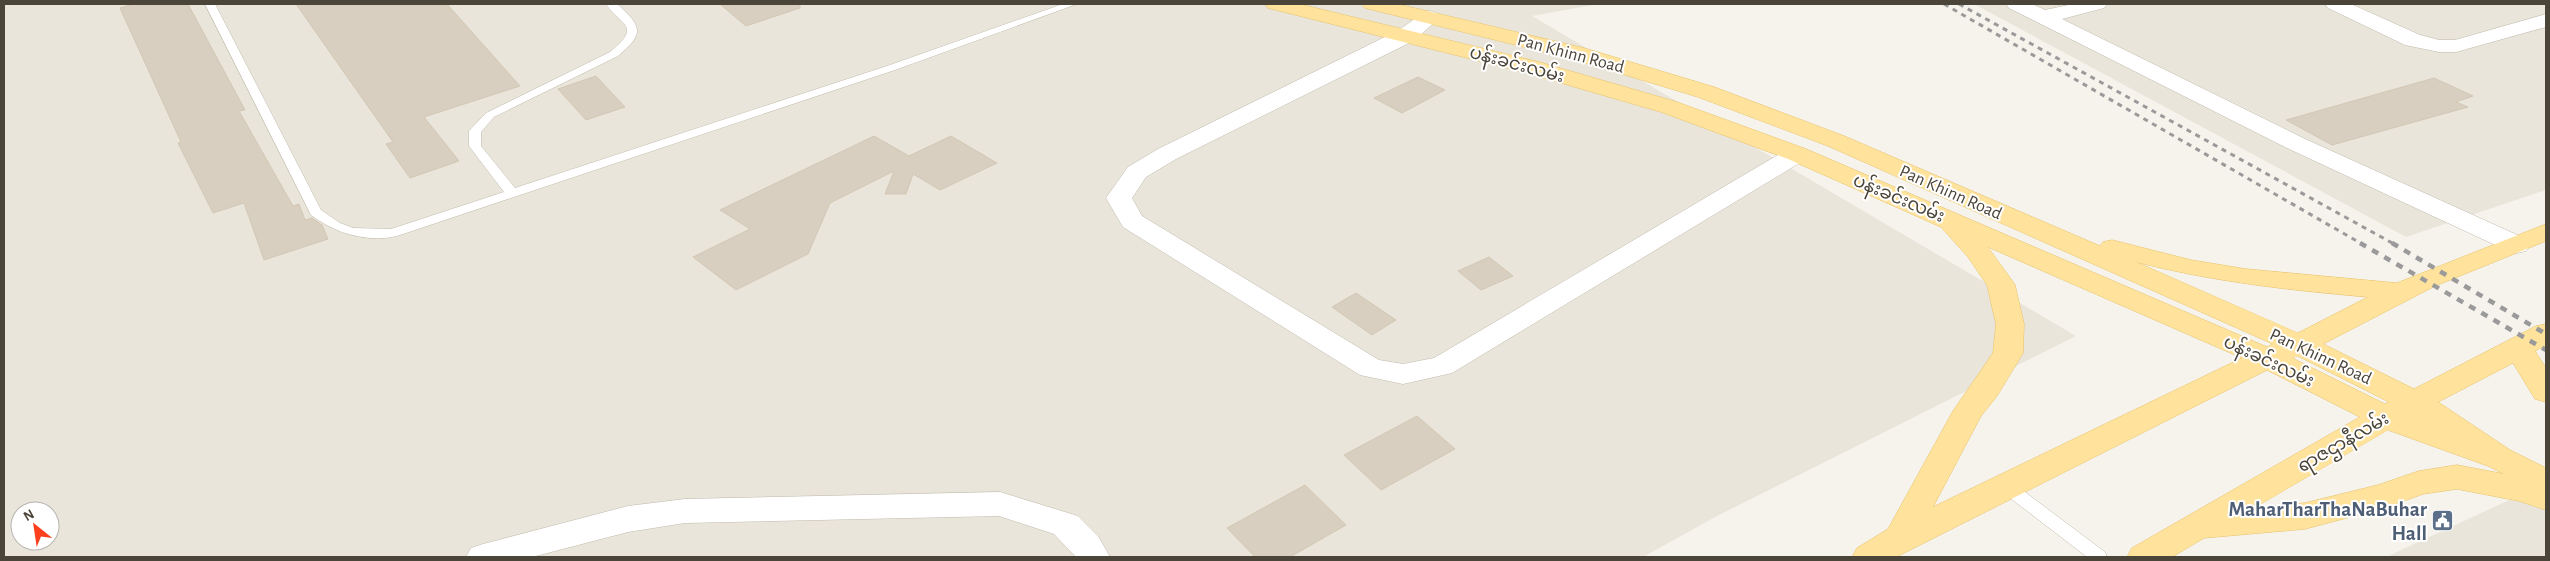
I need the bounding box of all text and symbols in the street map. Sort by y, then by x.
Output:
street label: Pan Khinn Road [1515,31,1626,77]
street label: ပန်းခင်းလမ်း [1466,39,1567,91]
street label: Pan Khinn Road [1897,162,2005,224]
street label: ပန်းခင်းလမ်း [1848,167,1949,231]
street label: Pan Khinn Road [2267,326,2374,388]
street label: ပန်းခင်းလမ်း [2219,329,2319,395]
street label: ရာဇဌာနီလမ်း [2292,404,2395,480]
place label: MaharTharThaNaBuhar Hall [2228,499,2428,544]
north arrow [10,501,60,551]
text: N [21,507,37,524]
public building icon: MaharTharThaNaBuhar Hall [2431,509,2455,533]

